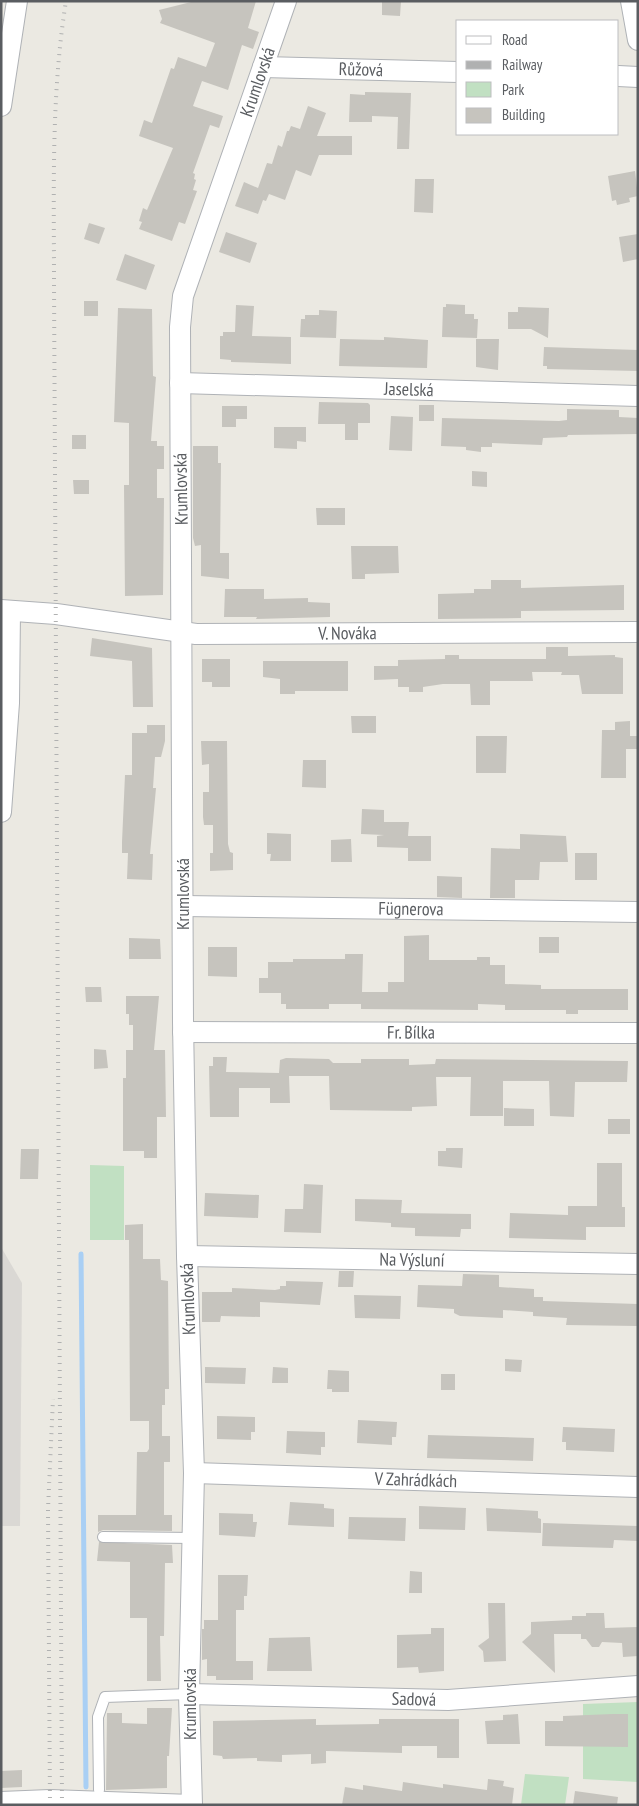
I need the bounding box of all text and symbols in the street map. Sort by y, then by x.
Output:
legend [456,20,619,135]
text: Road [502,30,528,49]
street label: Krumlovská [234,44,280,120]
text: Railway [502,55,543,74]
street label: Růžová [338,57,384,81]
text: Park [502,80,524,99]
text: Building [502,105,545,124]
street label: Jaselská [383,377,434,401]
street label: Krumlovská [168,453,193,525]
street label: V. Nováka [317,621,377,644]
street label: Krumlovská [171,858,194,930]
street label: Fügnerova [378,897,444,920]
street label: Fr. Bílka [387,1020,435,1044]
street label: Na Výsluní [379,1247,445,1272]
street label: Krumlovská [175,1263,200,1335]
street label: V Zahrádkách [373,1467,458,1492]
street label: Krumlovská [178,1668,201,1740]
street label: Sadová [391,1687,436,1711]

